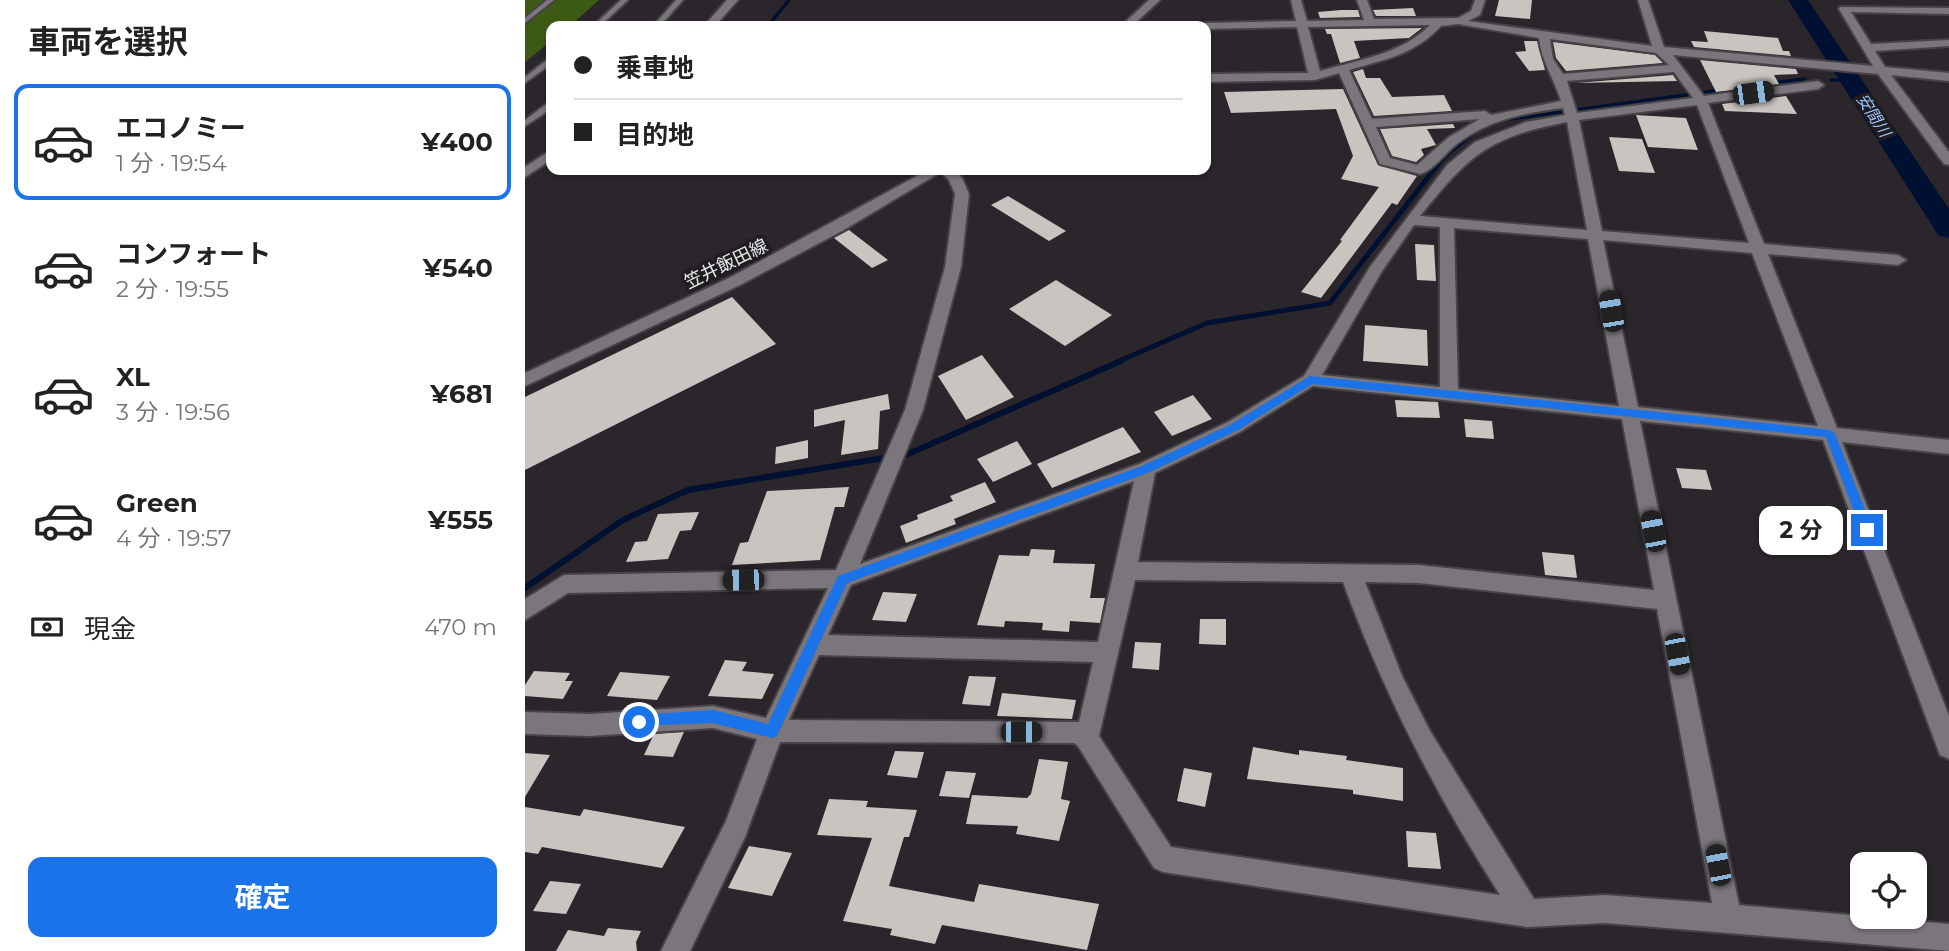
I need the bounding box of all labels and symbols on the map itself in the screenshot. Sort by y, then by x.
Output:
car [1731,80,1776,106]
water label: 安間川 [1853,90,1896,142]
street label: 笠井飯田線 [681,234,771,294]
car [1598,288,1625,334]
callout: 2 分 [1759,505,1843,554]
car [1639,508,1668,554]
route end [1851,514,1883,546]
car [722,569,765,591]
car [1663,631,1692,677]
route start [623,706,655,738]
car [1001,722,1043,743]
car [1704,842,1733,888]

